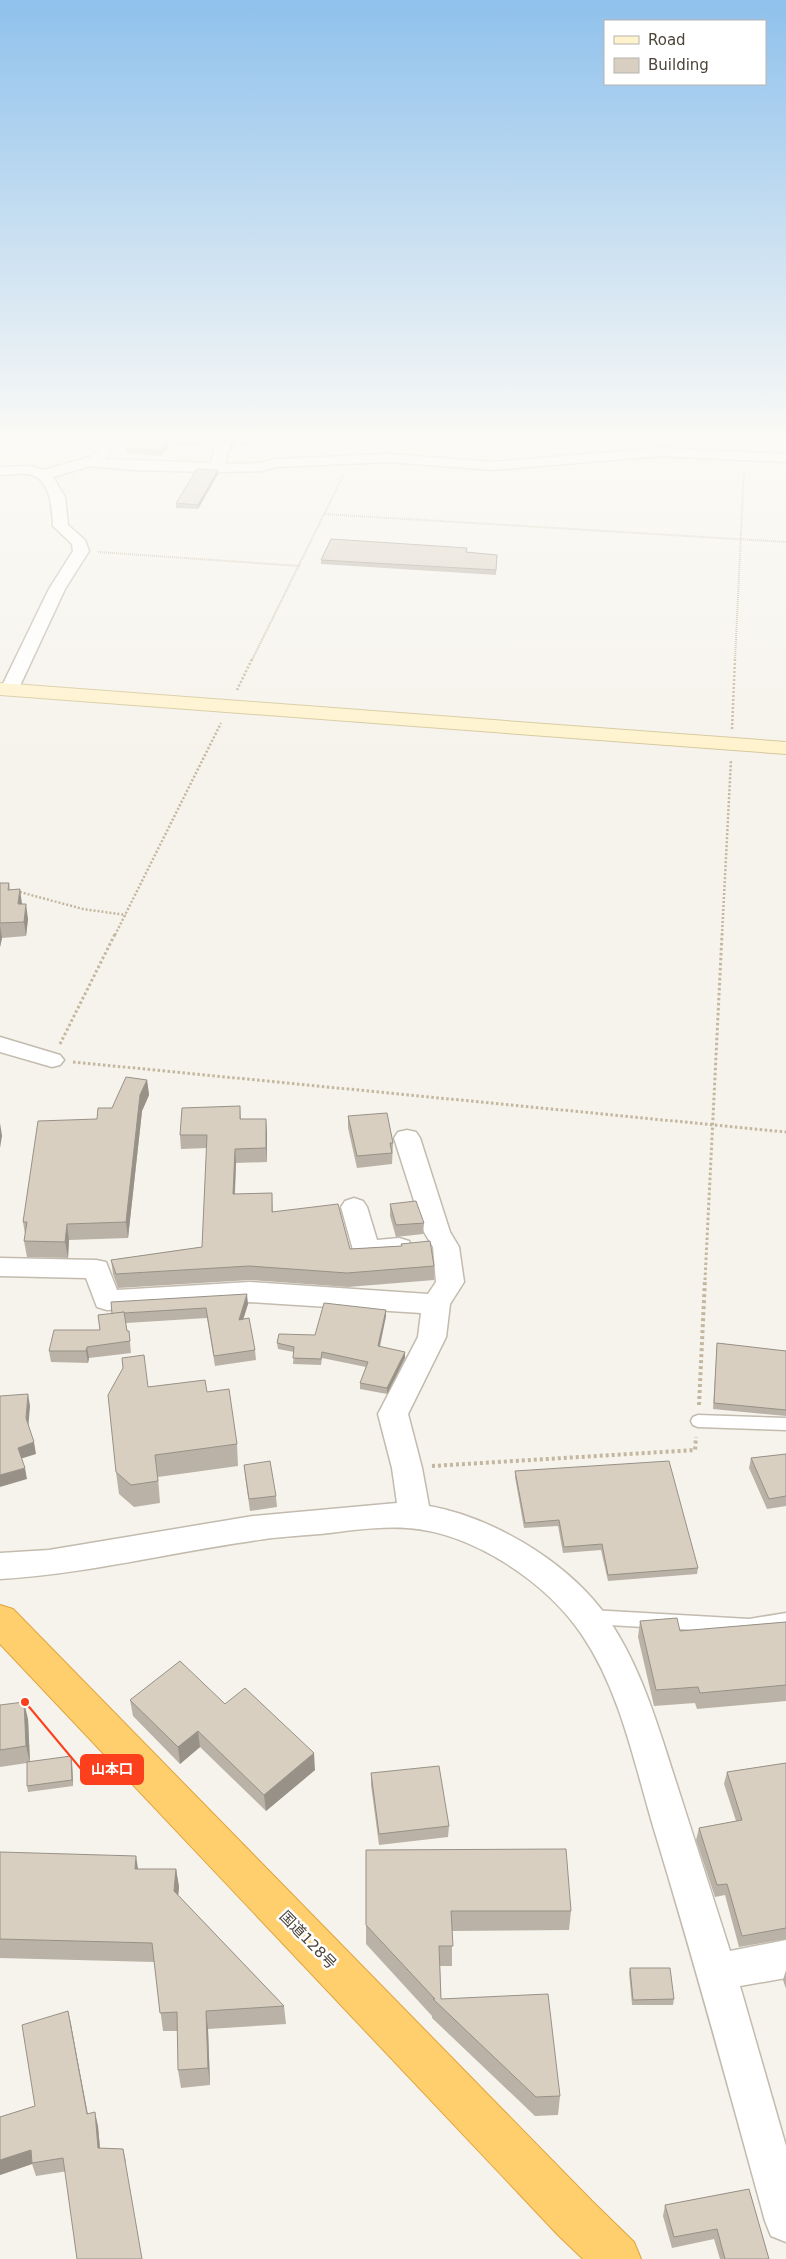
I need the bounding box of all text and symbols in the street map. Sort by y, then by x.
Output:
legend [604,20,766,85]
text: Road [648,31,686,49]
text: Building [648,56,709,74]
callout: 山本口 [81,1755,143,1784]
text: 山本口 [91,1761,133,1777]
street label: 国道128号 [276,1907,340,1973]

